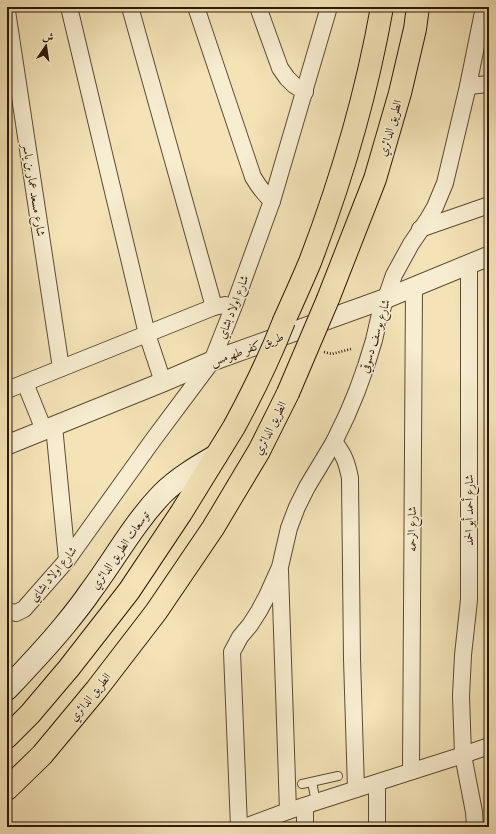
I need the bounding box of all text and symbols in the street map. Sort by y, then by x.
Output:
north arrow [26,26,66,66]
text: ش [41,27,55,45]
street label: الطريق الدائري [373,97,408,159]
street label: شارع مسعد عمار بن ياسر [15,140,50,238]
street label: شارع اولاد بشاي [213,272,255,342]
street label: شارع يوسف دسوقي [355,297,397,376]
street label: طريق كفر طهرمس [208,327,286,371]
street label: الطريق الدائري [249,398,292,458]
street label: شارع أحمد أبو الحمد [460,474,480,546]
street label: توسعات الطريق الدائري [86,506,155,594]
street label: شارع الرحمه [403,506,423,552]
street label: شارع اولاد بشاي [25,542,83,607]
street label: الطريق الدائري [65,668,116,726]

